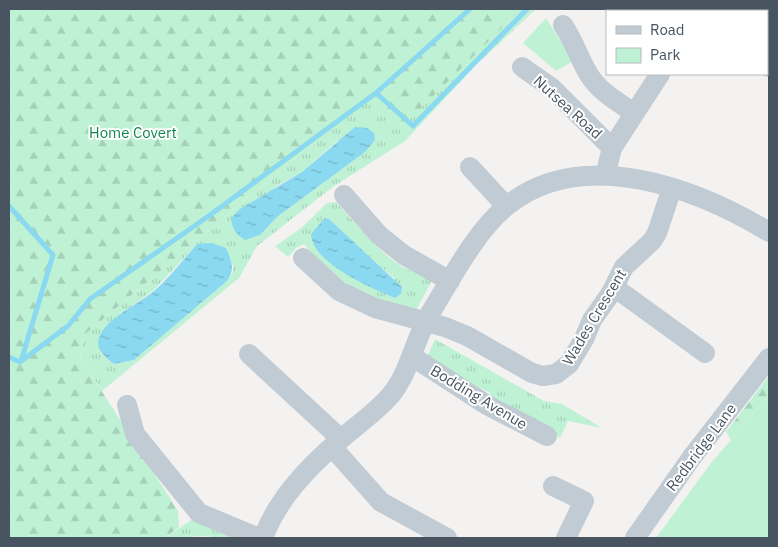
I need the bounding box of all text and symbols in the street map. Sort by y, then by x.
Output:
legend [606,10,768,75]
text: Road [650,20,685,39]
text: Park [650,45,680,64]
street label: Nutsea Road [530,71,606,143]
park label: Home Covert [89,123,177,142]
street label: Wades Crescent [558,265,630,369]
street label: Bodding Avenue [427,361,531,433]
street label: Redbridge Lane [662,399,740,495]

